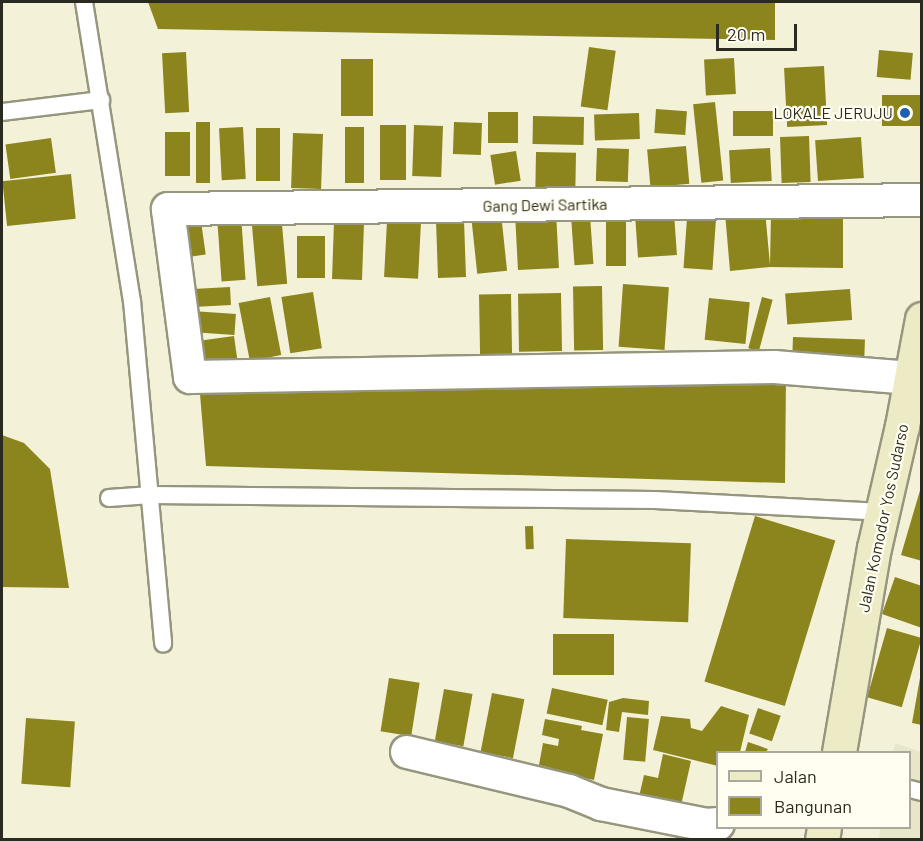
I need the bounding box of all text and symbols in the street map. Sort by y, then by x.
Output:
scale bar [719,12,800,50]
text: 20 m [727,23,765,45]
place label: LOKALE JERUJU [773,103,893,123]
marker: LOKALE JERUJU [898,106,912,120]
street label: Gang Dewi Sartika [482,194,608,216]
street label: Jalan Komodor Yos Sudarso [854,422,912,614]
legend [716,751,911,829]
text: Jalan [774,765,817,787]
text: Bangunan [774,795,852,817]

